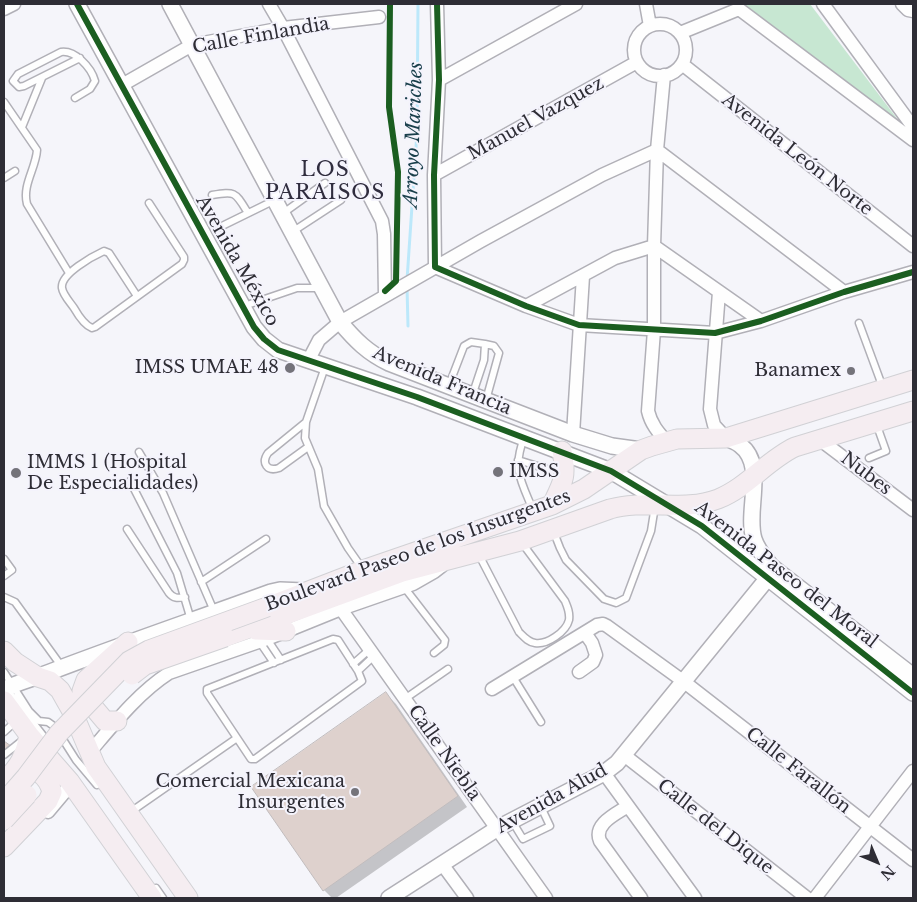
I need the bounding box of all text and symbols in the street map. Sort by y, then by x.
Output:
street label: Calle Finlandia [191,13,331,59]
water label: Arroyo Mariches [400,62,428,208]
street label: Manuel Vazquez [464,73,608,165]
street label: Avenida León Norte [717,89,877,221]
district label: LOS PARAISOS [264,158,386,205]
street label: Avenida México [191,192,283,330]
street label: Avenida Francia [370,342,514,420]
place label: IMSS UMAE 48 [135,357,279,379]
place label: Banamex [754,360,841,382]
marker: IMSS UMAE 48 [283,361,297,375]
marker: Banamex [845,365,857,377]
street label: Nubes [836,448,896,500]
place label: IMMS 1 (Hospital De Especialidades) [27,452,198,494]
place label: IMSS [509,461,559,483]
marker: IMSS [491,465,505,479]
marker: IMMS 1 (Hospital De Especialidades) [9,466,23,480]
street label: Boulevard Paseo de los Insurgentes [262,486,574,616]
street label: Avenida Paseo del Moral [690,497,882,653]
street label: Calle Niebla [403,701,485,805]
street label: Calle Farallón [741,723,855,819]
street label: Avenida Alud [493,760,611,838]
place label: Comercial Mexicana Insurgentes [156,771,345,814]
street label: Calle del Dique [653,775,777,879]
marker: Comercial Mexicana Insurgentes [349,786,361,798]
north arrow [852,837,902,887]
text: N [877,862,899,884]

